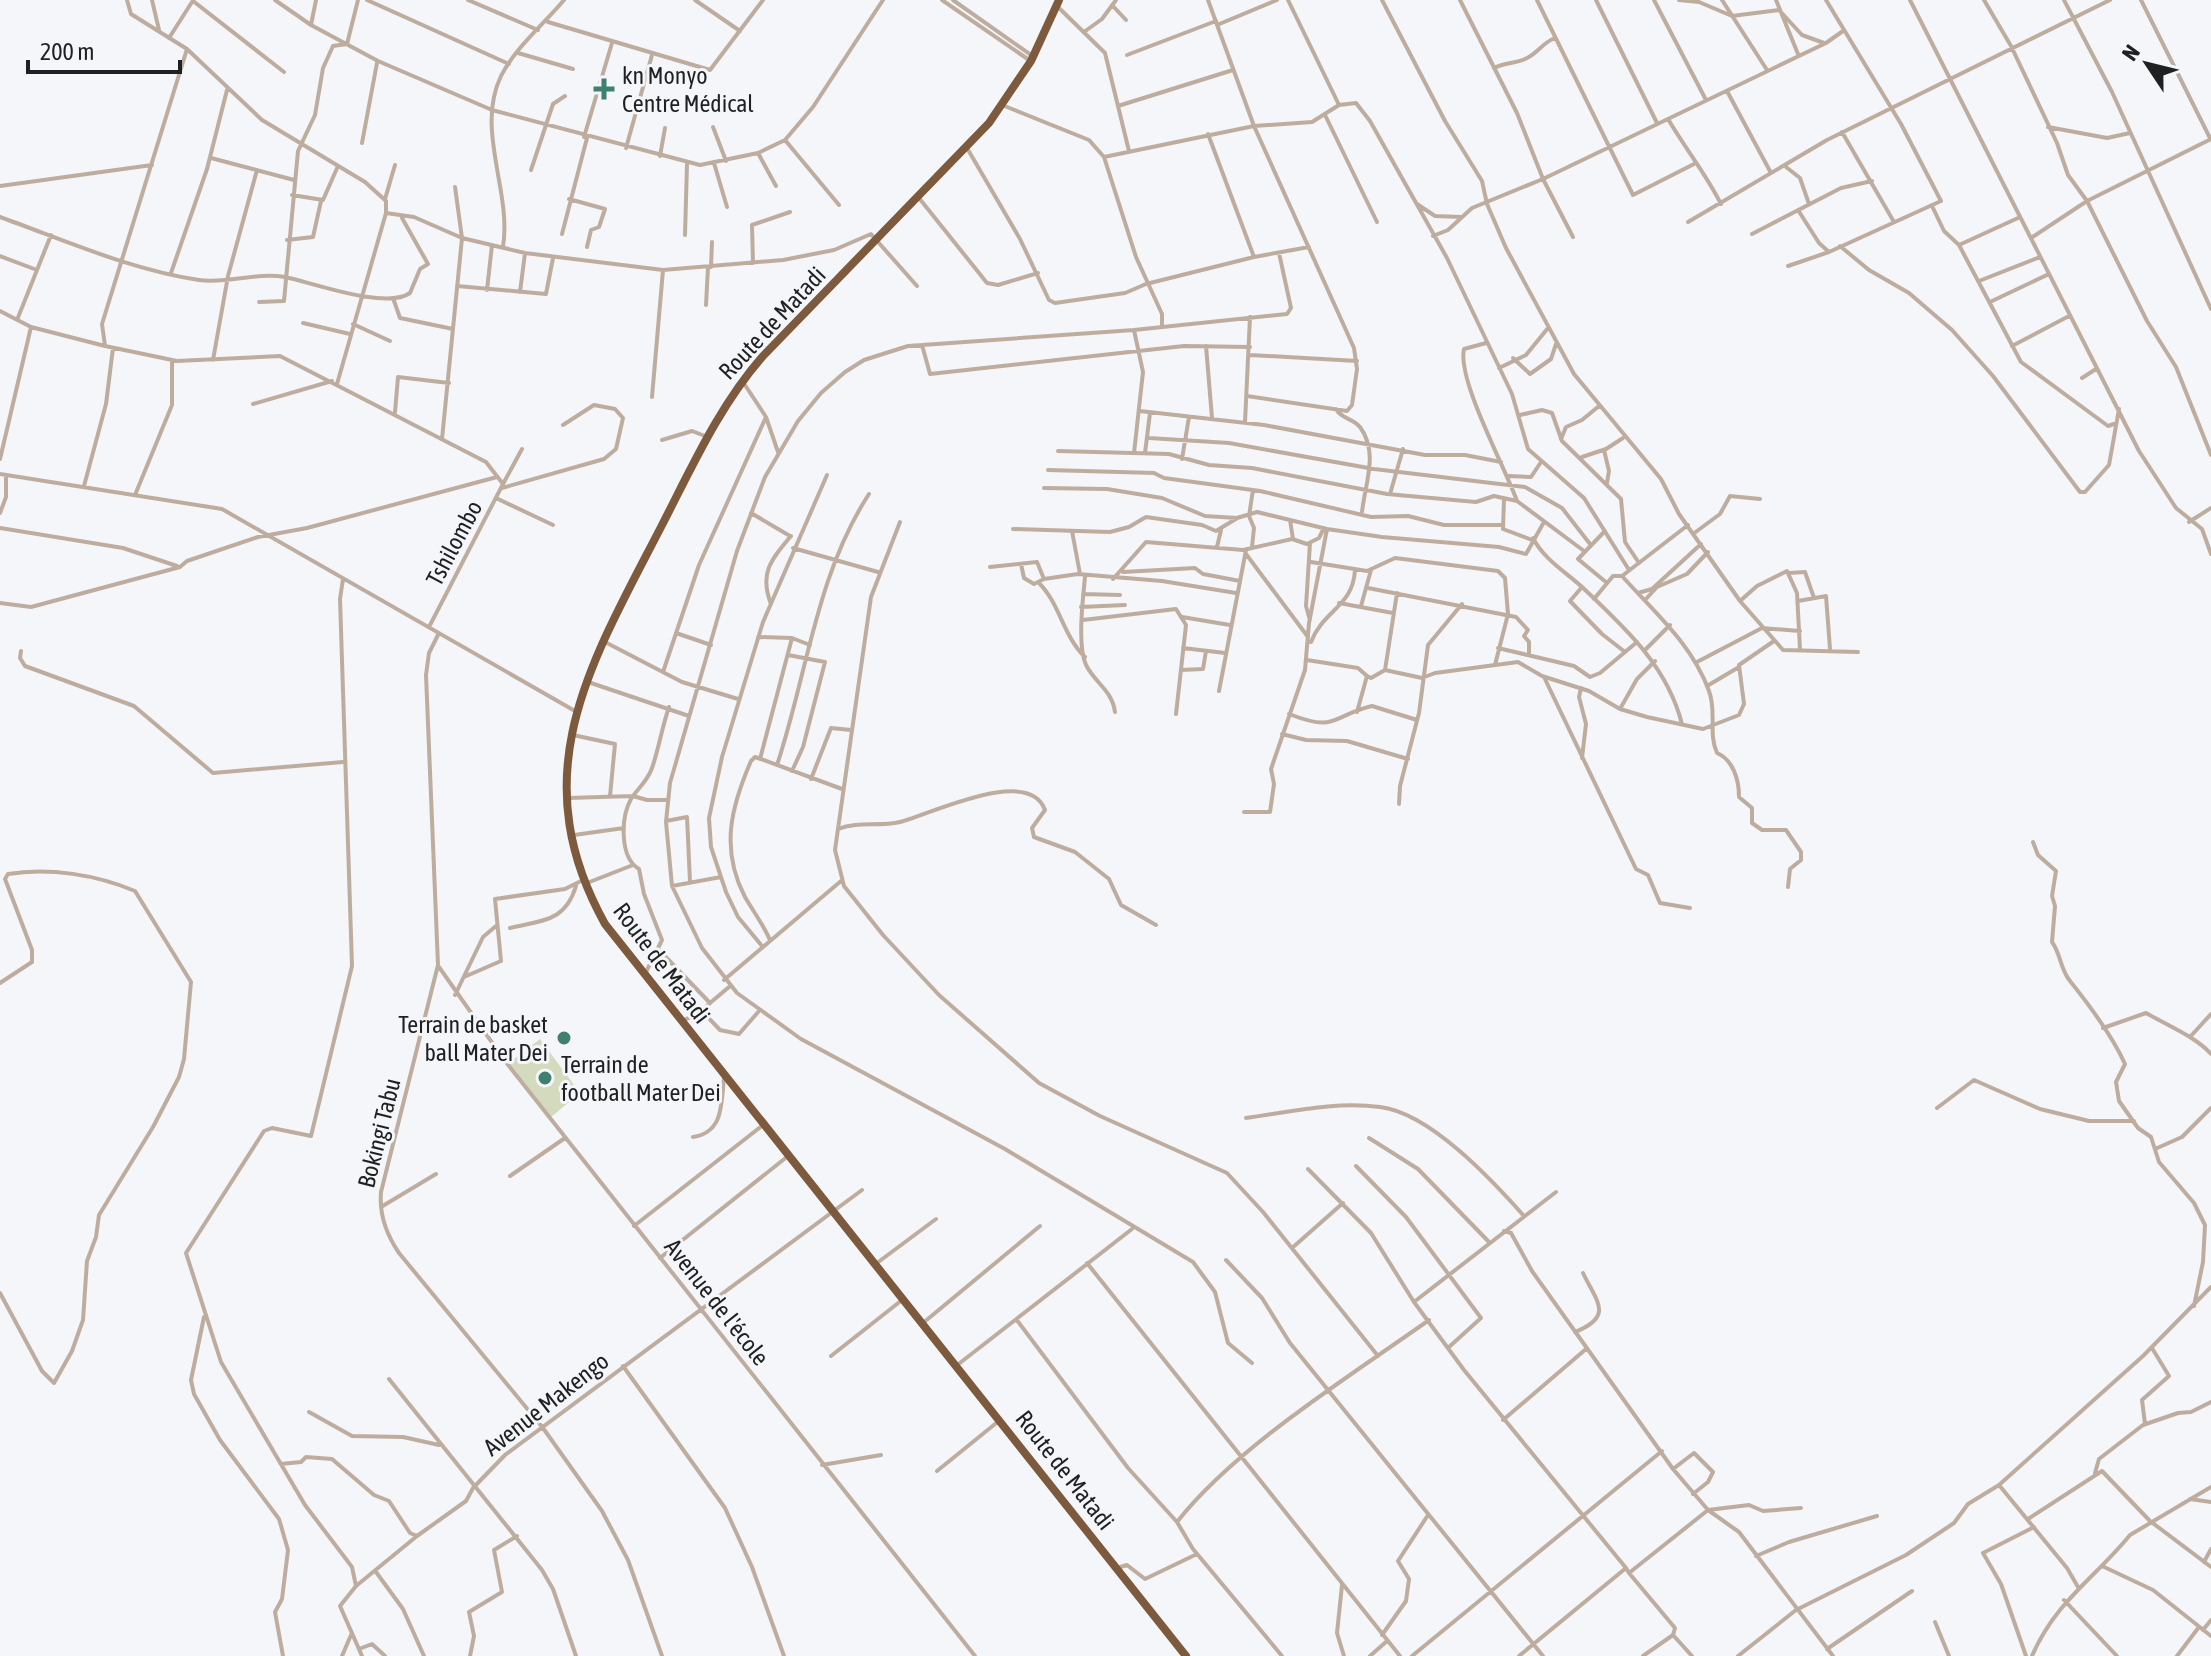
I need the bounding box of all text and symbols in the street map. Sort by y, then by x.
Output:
scale bar [28,24,180,74]
north arrow [2107,24,2187,104]
text: 200 m [40,38,94,65]
text: N [2116,40,2145,65]
place label: kn Monyo Centre Médical [622,62,754,117]
marker: kn Monyo Centre Médical [593,78,615,100]
street label: Route de Matadi [713,261,831,385]
street label: Tshilombo [420,496,488,590]
street label: Route de Matadi [608,898,716,1028]
place label: Terrain de basket ball Mater Dei [398,1011,548,1066]
marker: Terrain de basket ball Mater Dei [555,1029,573,1047]
place label: Terrain de football Mater Dei [561,1051,721,1106]
marker: Terrain de football Mater Dei [536,1069,554,1087]
street label: Bokingi Tabu [352,1076,406,1190]
street label: Avenue de l'école [659,1234,775,1370]
street label: Avenue Makengo [478,1347,614,1461]
street label: Route de Matadi [1010,1405,1120,1535]

